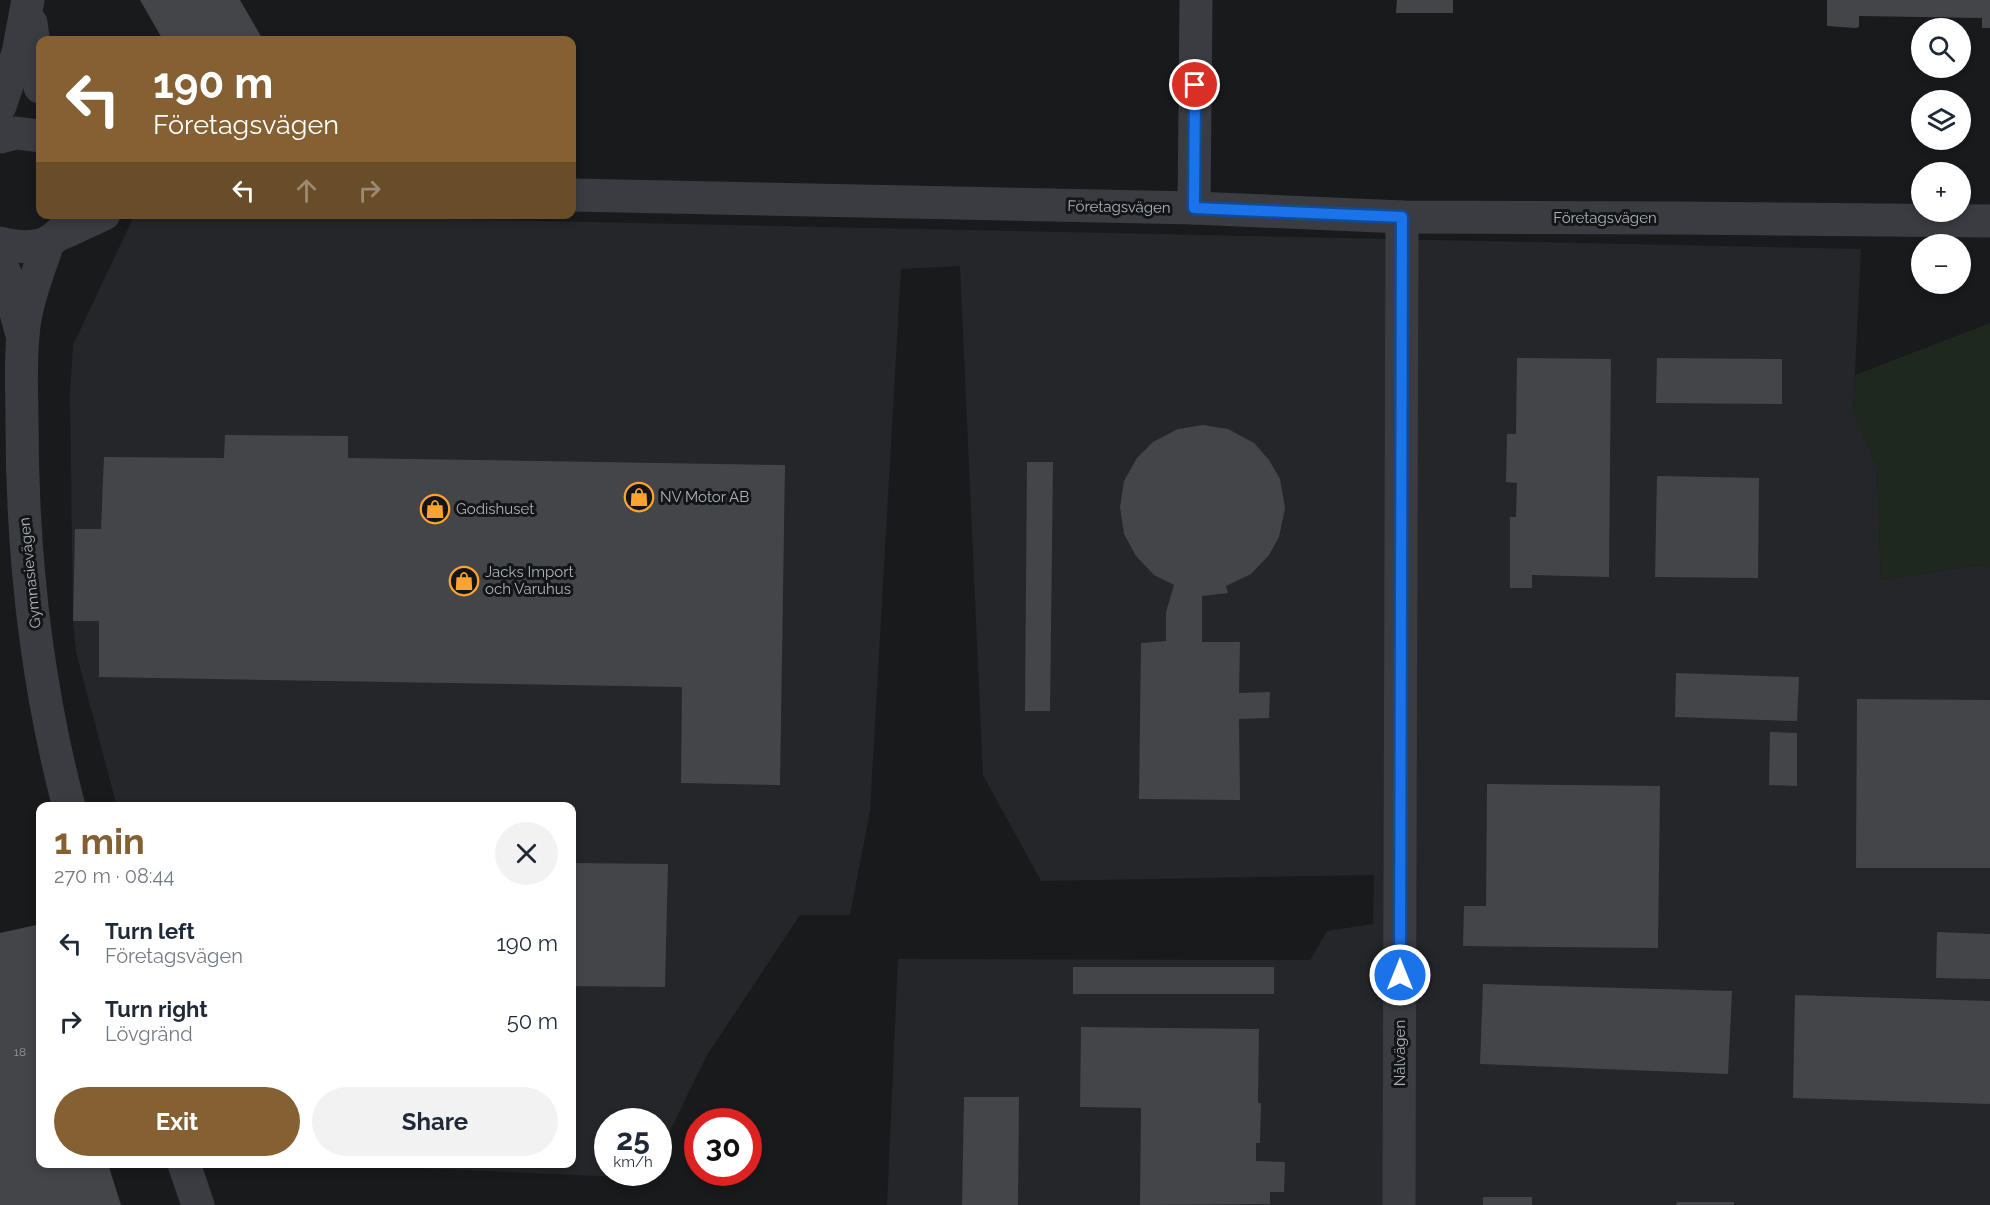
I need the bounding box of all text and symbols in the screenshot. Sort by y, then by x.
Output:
map controls [1911,18,1971,294]
button: search [1911,18,1971,78]
text: 190 m [153,59,273,108]
pin [1169,59,1220,110]
icon: left [54,60,132,138]
icon: arrive [1178,68,1211,101]
button: layers [1911,90,1971,150]
text: Företagsvägen [153,109,339,140]
button: + [1911,162,1971,222]
icon: left [227,174,260,207]
icon: ahead [290,174,323,207]
icon: right [353,174,386,207]
street label: Företagsvägen [1067,197,1171,217]
street label: Företagsvägen [1553,209,1657,227]
button: − [1911,234,1971,294]
shop icon: NV Motor AB [623,481,655,513]
place label: NV Motor AB [660,488,749,506]
shop icon: Godishuset [419,493,451,525]
place label: Godishuset [456,500,534,518]
street label: Gymnasievägen [15,517,45,629]
place label: Jacks Import och Varuhus [485,563,574,598]
shop icon: Jacks Import och Varuhus [448,565,480,597]
text: 1 min [54,820,145,862]
button: close [495,822,558,885]
text: 270 m · 08:44 [54,864,174,888]
text: Turn left [105,918,195,944]
icon: left [54,927,87,960]
text: 190 m [496,930,558,956]
position arrow [1368,943,1432,1007]
text: Företagsvägen [105,944,243,968]
text: Turn right [105,996,208,1022]
icon: right [54,1005,87,1038]
text: 50 m [507,1008,558,1034]
street label: Nålvägen [1391,1020,1409,1086]
text: Lövgränd [105,1022,193,1046]
house number: 18 [14,1045,26,1059]
button: Exit [54,1087,300,1156]
button: Share [312,1087,558,1156]
speed limit sign: 30 [684,1108,762,1186]
text: 25 [616,1122,650,1157]
text: km/h [613,1153,653,1171]

